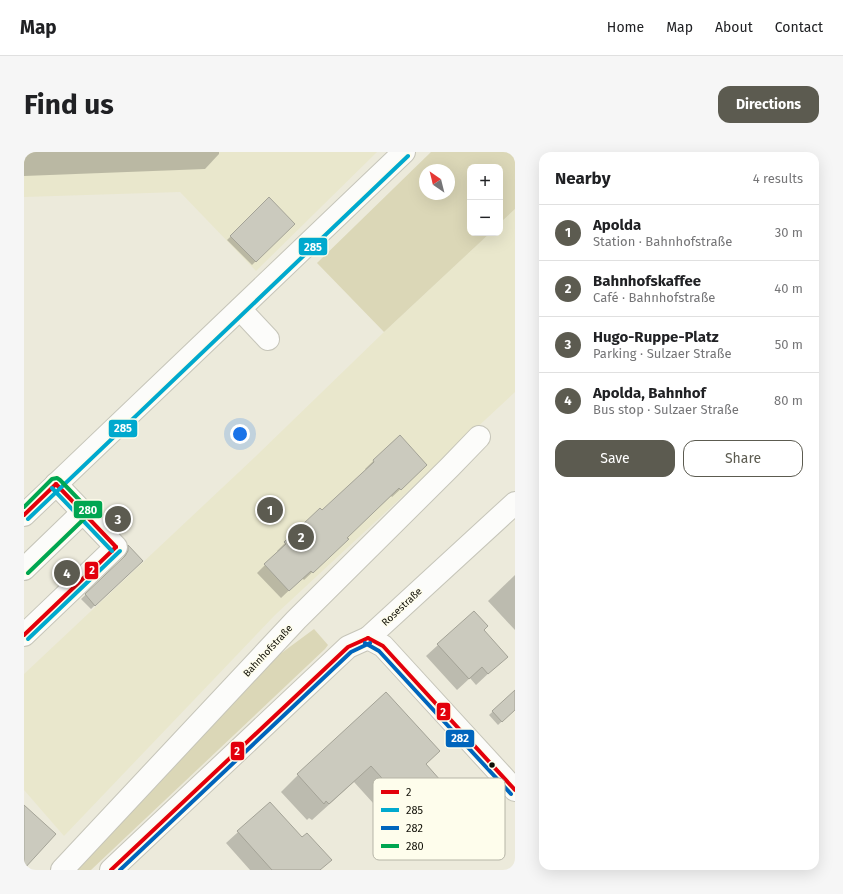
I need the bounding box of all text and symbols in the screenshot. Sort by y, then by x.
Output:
text: Map [20,16,57,39]
text: Home [607,19,644,36]
text: Map [666,19,693,36]
text: About [715,19,753,36]
text: Contact [775,19,823,36]
button: Directions [718,86,819,123]
text: Find us [24,88,114,121]
north arrow [419,164,455,200]
map controls [467,164,503,236]
button: + [467,164,503,200]
text: Nearby [555,168,610,189]
text: 4 results [753,171,803,186]
button: − [467,200,503,236]
text: Apolda [593,216,641,234]
text: 1 [565,225,571,240]
text: 30 m [775,225,803,240]
text: Station · Bahnhofstraße [593,234,732,249]
line badge: 285 [298,237,328,256]
text: 285 [304,241,322,254]
text: Bahnhofskaffee [593,272,701,290]
text: 2 [565,281,571,296]
text: 40 m [774,281,803,296]
text: Café · Bahnhofstraße [593,290,715,305]
text: Hugo-Ruppe-Platz [593,328,719,346]
text: 3 [565,337,571,352]
text: 50 m [775,337,803,352]
text: Parking · Sulzaer Straße [593,346,732,361]
text: Apolda, Bahnhof [593,384,706,402]
text: 4 [564,393,572,408]
text: 80 m [774,393,803,408]
text: Bus stop · Sulzaer Straße [593,402,739,417]
line badge: 285 [108,419,138,438]
text: 285 [114,422,132,435]
your location [230,424,250,444]
button: Save [555,440,675,477]
button: Share [683,440,803,477]
pin: 1 [257,495,283,525]
line badge: 280 [73,500,103,519]
text: 280 [79,504,98,517]
pin: 3 [105,504,131,534]
pin: 2 [288,522,314,552]
pin: 4 [54,558,80,588]
line badge: 2 [84,561,99,580]
text: 2 [89,564,95,577]
street label: Rosestraße [379,585,425,629]
street label: Bahnhofstraße [241,622,295,680]
line badge: 2 [436,702,451,721]
text: 2 [440,706,446,719]
line badge: 282 [445,729,475,748]
text: 282 [451,732,469,745]
line badge: 2 [230,741,245,761]
text: 2 [234,745,240,758]
unlabelled marker [487,760,497,770]
legend [373,778,505,860]
text: 2 [406,786,411,799]
text: 285 [406,804,424,817]
text: 282 [406,822,423,835]
text: 280 [406,840,424,853]

